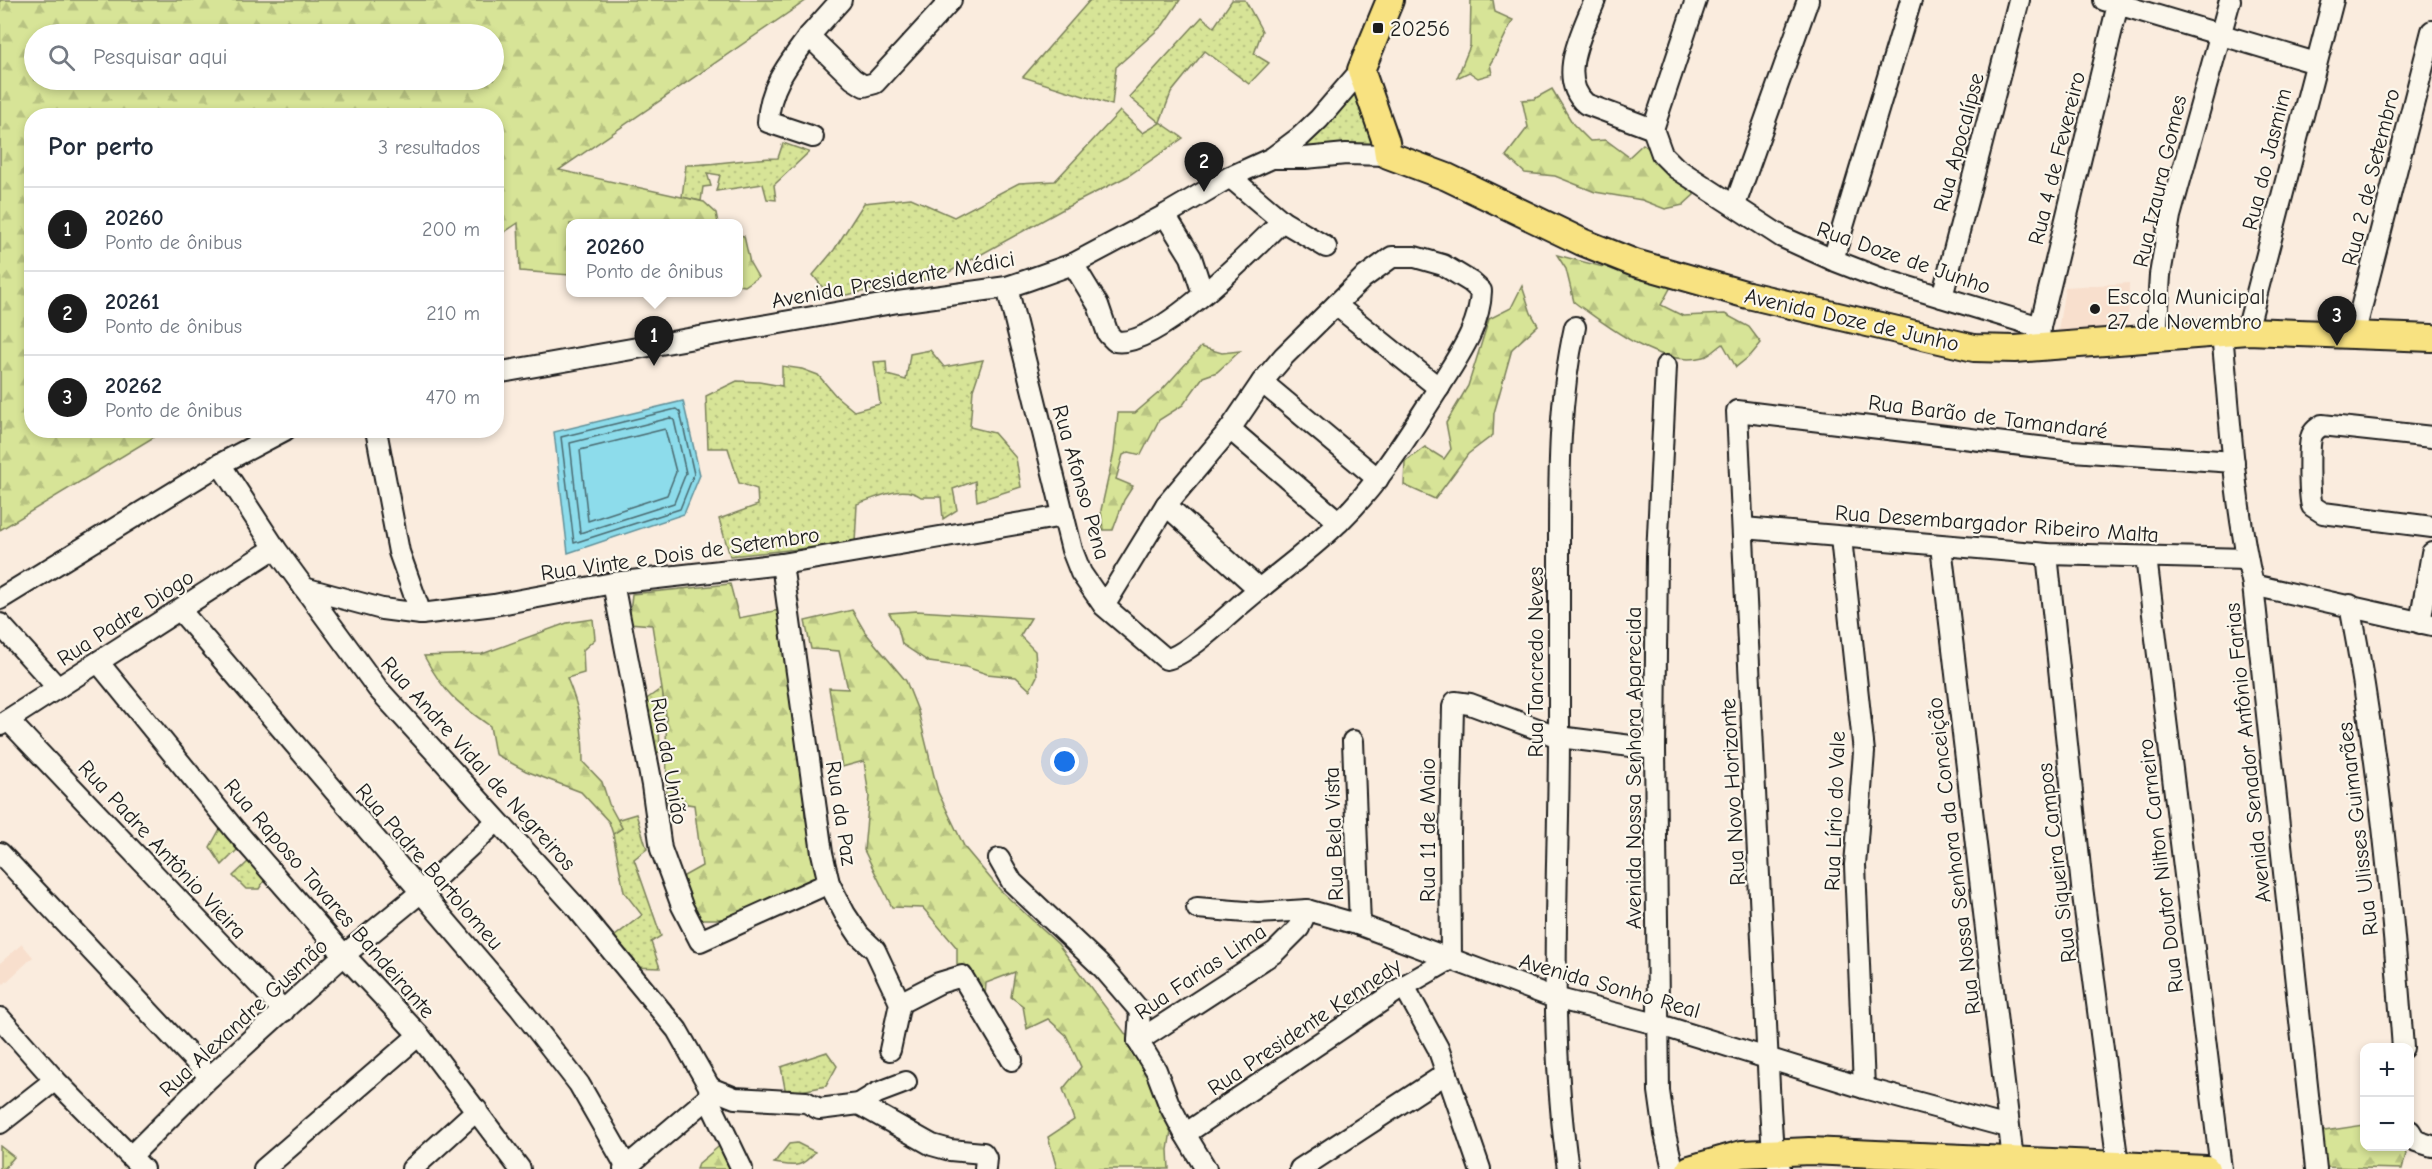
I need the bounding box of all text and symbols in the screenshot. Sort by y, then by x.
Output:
place label: 20256 [1390,16,1450,42]
marker: 20256 [1371,21,1385,35]
search box [24,24,504,90]
icon: search [45,41,78,74]
text: Pesquisar aqui [93,44,228,70]
street label: Rua 4 de Fevereiro [2023,69,2091,248]
street label: Rua Apocalípse [1928,70,1990,214]
street label: Rua do Jasmim [2237,85,2297,233]
street label: Rua 2 de Setembro [2336,86,2406,269]
street label: Rua Izaura Gomes [2128,93,2192,270]
text: Por perto [48,132,154,162]
text: 3 resultados [378,136,480,159]
pin: 2 [1184,142,1224,192]
text: 20260 [105,205,164,231]
street label: Rua Doze de Junho [1813,216,1994,300]
text: 1 [64,218,71,241]
text: 200 m [422,218,480,241]
popup [566,219,743,297]
text: Ponto de ônibus [105,231,242,254]
text: 20260 [586,234,645,260]
street label: Avenida Presidente Médici [770,246,1017,314]
text: Ponto de ônibus [586,260,723,283]
street label: Avenida Doze de Junho [1742,283,1962,357]
place label: Escola Municipal 27 de Novembro [2107,284,2265,335]
text: 20261 [105,289,160,315]
pin: 3 [2318,296,2356,346]
text: 2 [63,302,72,325]
text: 210 m [426,302,480,325]
marker: Escola Municipal 27 de Novembro [2088,302,2102,316]
text: Ponto de ônibus [105,315,242,338]
pin: 1 [634,316,674,366]
text: 20262 [105,373,162,399]
text: 3 [63,386,72,409]
text: 470 m [425,386,480,409]
street label: Rua Barão de Tamandaré [1867,389,2109,445]
text: Ponto de ônibus [105,399,242,422]
street label: Rua Afonso Pena [1047,402,1116,562]
street label: Rua Desembargador Ribeiro Malta [1834,500,2160,548]
street label: Rua Vinte e Dois de Setembro [539,522,821,586]
street label: Rua Padre Diogo [52,564,199,672]
street label: Rua Tancredo Neves [1523,566,1549,758]
street label: Avenida Senador Antônio Farias [2219,602,2277,904]
street label: Avenida Nossa Senhora Aparecida [1621,607,1647,929]
street label: Rua Andre Vidal de Negreiros [375,651,581,876]
street label: Rua da União [645,696,693,827]
street label: Rua Nossa Senhora da Conceição [1922,696,1986,1016]
street label: Rua Novo Horizonte [1715,698,1751,886]
street label: Rua Ulisses Guimarães [2332,721,2384,937]
street label: Rua Lírio do Vale [1819,731,1851,892]
street label: Rua Doutor Nilton Carneiro [2132,737,2189,995]
your location [1050,747,1079,776]
street label: Rua Padre Antônio Vieira [73,755,252,944]
street label: Rua 11 de Maio [1415,758,1441,902]
street label: Rua da Paz [820,759,862,868]
street label: Rua Siqueira Campos [2032,761,2082,964]
street label: Rua Bela Vista [1319,766,1349,901]
street label: Rua Raposo Tavares Bandeirante [218,774,440,1024]
street label: Rua Padre Bartolomeu [350,778,509,955]
street label: Rua Farias Lima [1130,918,1271,1025]
street label: Rua Alexandre Gusmão [154,933,333,1103]
street label: Avenida Sonho Real [1516,948,1703,1024]
street label: Rua Presidente Kennedy [1203,952,1406,1101]
map controls [2360,1043,2414,1151]
button: + [2360,1043,2414,1097]
button: − [2360,1097,2414,1151]

